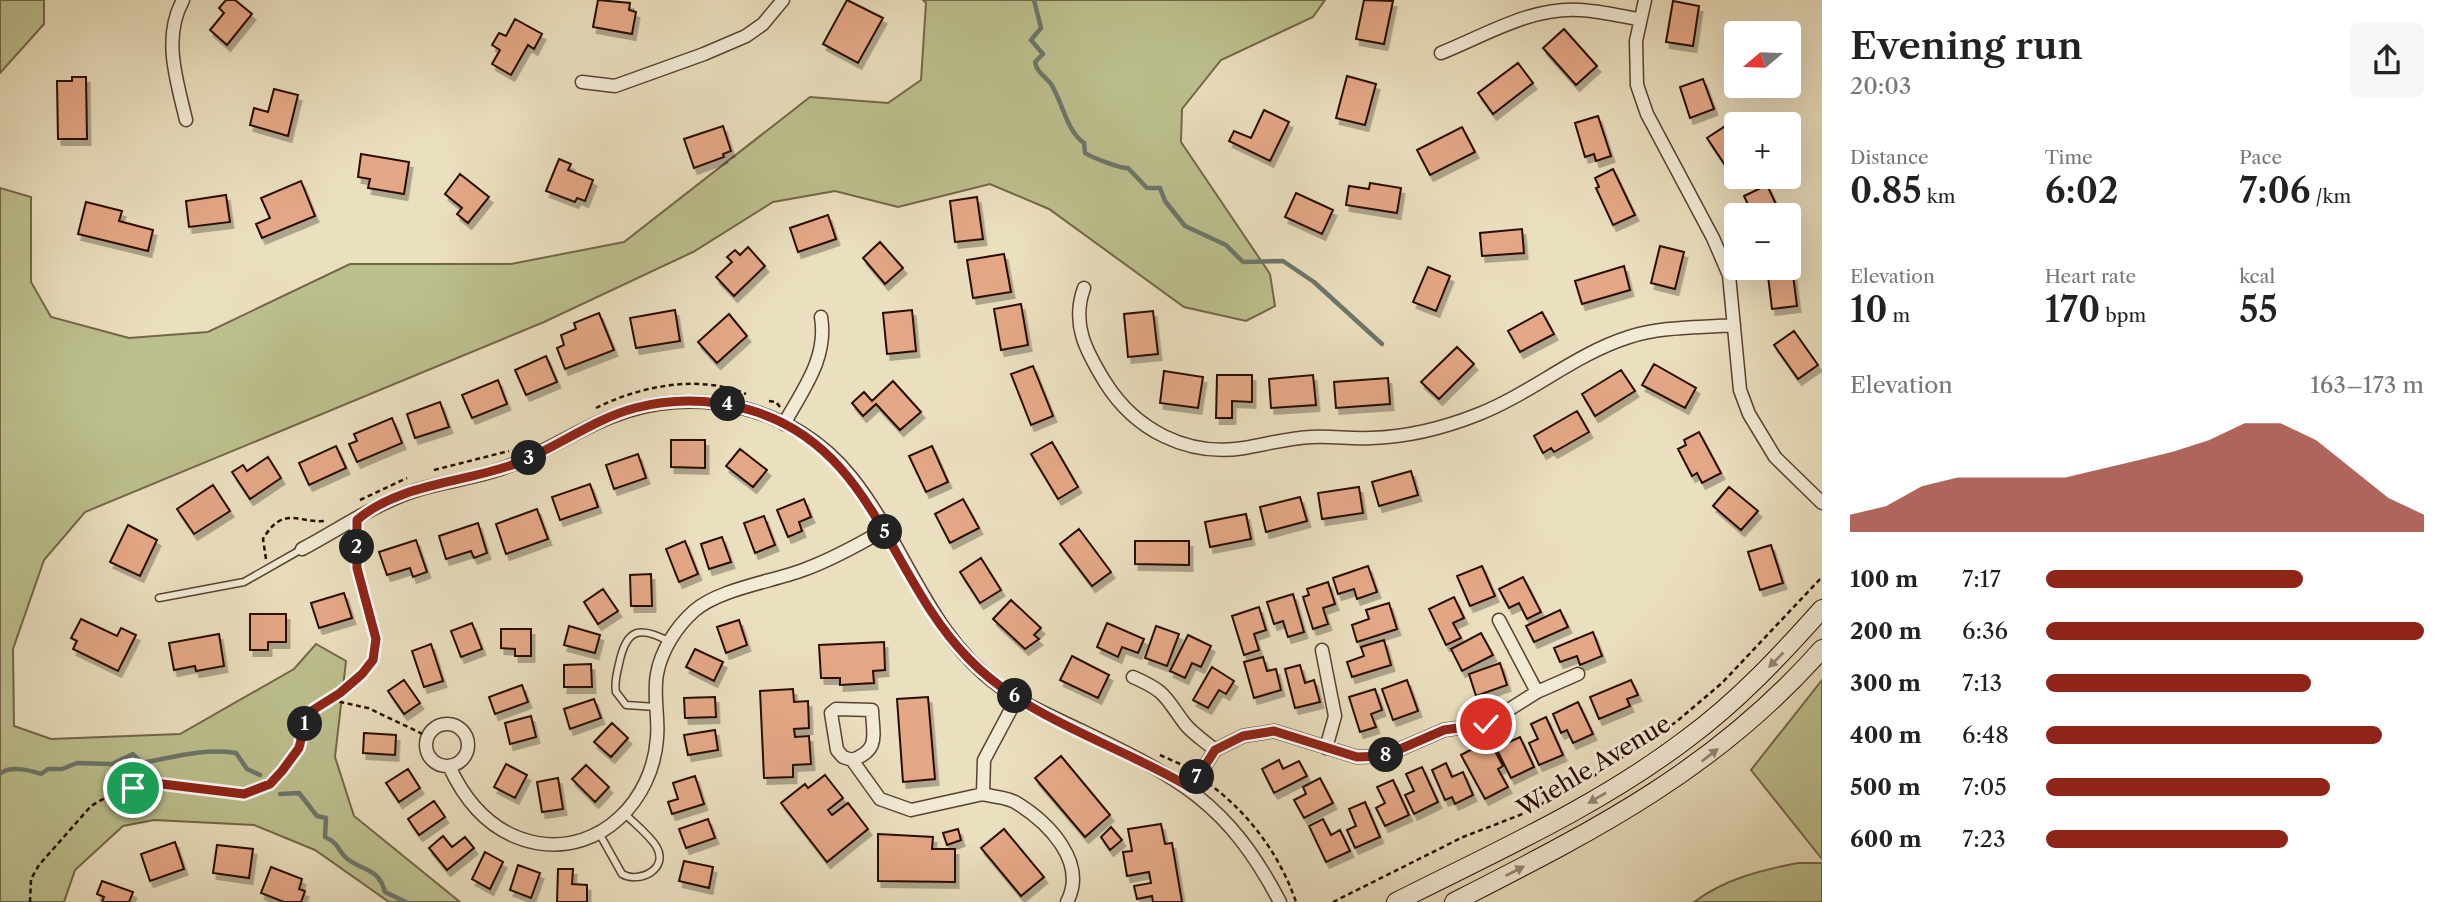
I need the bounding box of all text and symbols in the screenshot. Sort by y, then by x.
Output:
north arrow [1724,21,1801,98]
map controls [1724,21,1801,280]
text: Evening run [1850,22,2083,69]
button: share [2350,23,2424,97]
text: 20:03 [1850,72,1912,100]
button: + [1724,112,1801,189]
text: Distance [1850,146,1929,169]
text: Time [2045,146,2093,169]
text: Pace [2239,146,2282,169]
text: 0.85 [1850,169,1922,212]
text: 6:02 [2045,169,2118,212]
text: 7:06 [2239,169,2310,212]
text: km [1922,185,1956,208]
text: /km [2310,185,2351,208]
button: − [1724,203,1801,280]
text: Elevation [1850,265,1935,288]
text: Heart rate [2045,265,2136,288]
text: kcal [2239,265,2275,288]
text: 10 [1850,288,1887,331]
text: 170 [2045,288,2100,331]
text: 55 [2239,288,2278,331]
text: m [1887,304,1910,327]
text: bpm [2100,304,2146,327]
text: Elevation [1850,371,1953,399]
text: 163–173 m [2310,371,2424,399]
pin: 4 [710,386,746,422]
text: 4 [722,392,733,415]
pin: 3 [512,440,546,476]
text: 3 [523,446,534,469]
pin: 5 [868,514,903,550]
text: 5 [879,520,890,543]
pin: 2 [340,530,374,564]
text: 2 [351,535,362,558]
text: 100 m [1850,565,1918,593]
text: 7:17 [1962,565,2001,593]
text: 200 m [1850,617,1922,645]
text: 6:36 [1962,617,2008,645]
one-way arrow [1768,651,1785,668]
text: 300 m [1850,669,1921,697]
text: 7:13 [1962,669,2002,697]
pin: 6 [998,678,1032,714]
text: 6 [1009,684,1020,707]
pin [1456,694,1516,754]
icon: check [1467,705,1505,743]
pin: 1 [288,706,322,742]
street label: Wiehle Avenue [1511,709,1676,823]
text: 1 [300,712,309,735]
text: 400 m [1850,721,1922,749]
text: 6:48 [1962,721,2009,749]
pin: 8 [1368,738,1404,772]
text: 8 [1380,743,1391,766]
one-way arrow [1701,748,1719,762]
pin [103,758,163,818]
pin: 7 [1180,760,1214,794]
text: 7 [1192,765,1201,788]
icon: arrive [114,769,152,807]
text: 500 m [1850,773,1921,801]
text: 7:05 [1962,773,2007,801]
one-way arrow [1587,792,1607,804]
text: 600 m [1850,825,1922,853]
text: 7:23 [1962,825,2006,853]
one-way arrow [1505,866,1525,877]

